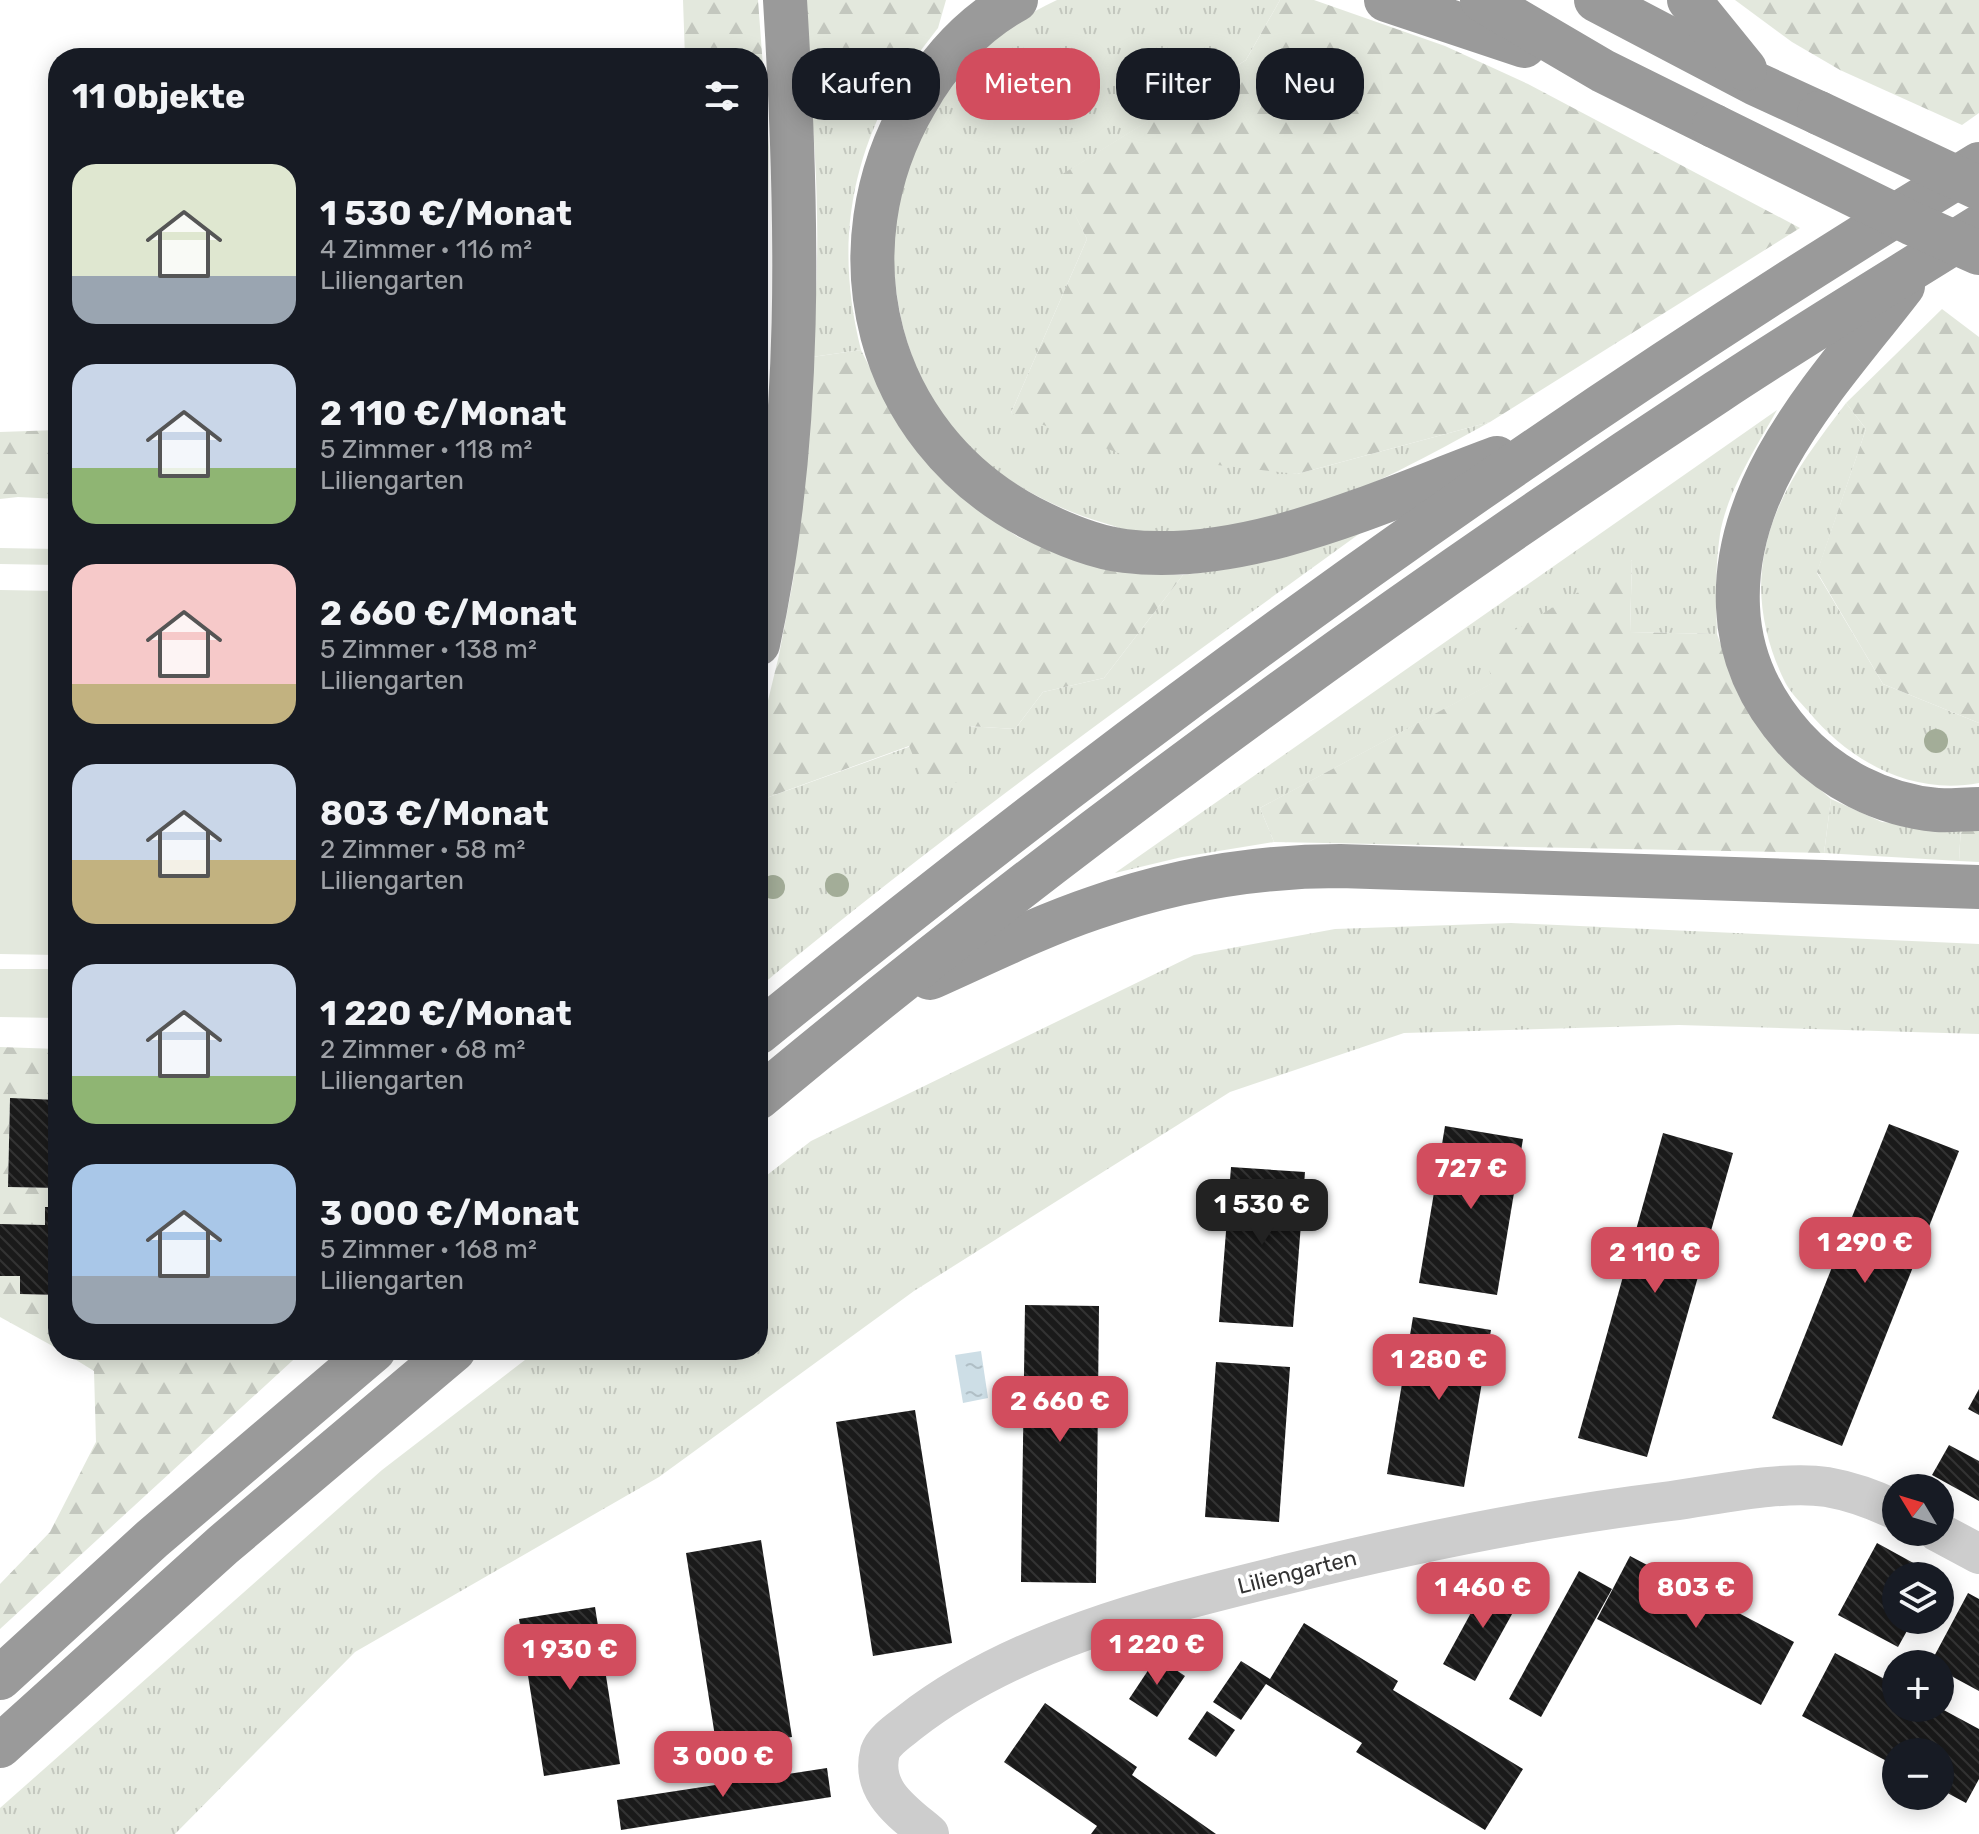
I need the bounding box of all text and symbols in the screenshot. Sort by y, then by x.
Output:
chip: Kaufen [792,48,940,120]
chip: Mieten [956,48,1100,120]
chip: Filter [1116,48,1240,120]
chip: Neu [1256,48,1364,120]
icon: filters [700,74,744,118]
text: 11 Objekte [72,76,245,117]
text: 1 530 €/Monat [320,193,572,234]
icon: home [136,196,232,292]
text: 4 Zimmer · 116 m² [320,234,532,265]
text: Liliengarten [320,265,464,296]
text: 2 110 €/Monat [320,393,566,434]
icon: home [136,396,232,492]
text: 5 Zimmer · 118 m² [320,434,532,465]
text: Liliengarten [320,465,464,496]
text: 2 660 €/Monat [320,593,577,634]
icon: home [136,596,232,692]
text: 5 Zimmer · 138 m² [320,634,537,665]
text: Liliengarten [320,665,464,696]
text: 803 €/Monat [320,793,549,834]
icon: home [136,796,232,892]
text: 2 Zimmer · 58 m² [320,834,525,865]
text: Liliengarten [320,865,464,896]
text: 1 220 €/Monat [320,993,572,1034]
icon: home [136,996,232,1092]
text: 2 Zimmer · 68 m² [320,1034,526,1065]
text: Liliengarten [320,1065,464,1096]
pin: 727 € [1415,1143,1527,1211]
text: 727 € [1435,1153,1507,1184]
pin: 1 530 € [1188,1179,1336,1247]
text: 1 530 € [1214,1189,1310,1220]
text: 3 000 €/Monat [320,1193,579,1234]
icon: home [136,1196,232,1292]
pin: 1 290 € [1791,1217,1939,1285]
pin: 2 110 € [1581,1227,1729,1295]
text: 1 290 € [1817,1227,1913,1258]
text: 5 Zimmer · 168 m² [320,1234,537,1265]
text: 2 110 € [1609,1237,1701,1268]
text: Liliengarten [320,1265,464,1296]
pin: 1 280 € [1365,1334,1513,1402]
text: 1 280 € [1391,1344,1487,1375]
pin: 2 660 € [986,1376,1134,1444]
text: 2 660 € [1010,1386,1110,1417]
north arrow [1882,1474,1954,1546]
map controls [1882,1474,1954,1810]
street label: Liliengarten [1235,1544,1359,1600]
pin: 1 460 € [1409,1562,1557,1630]
pin: 803 € [1640,1562,1752,1630]
button: layers [1882,1562,1954,1634]
text: 1 460 € [1435,1572,1531,1603]
text: 803 € [1657,1572,1735,1603]
pin: 1 220 € [1083,1619,1231,1687]
pin: 1 930 € [496,1624,644,1692]
text: 1 220 € [1109,1629,1205,1660]
text: 1 930 € [522,1634,618,1665]
button: + [1882,1650,1954,1722]
pin: 3 000 € [649,1731,797,1799]
button: − [1882,1738,1954,1810]
text: 3 000 € [672,1741,774,1772]

